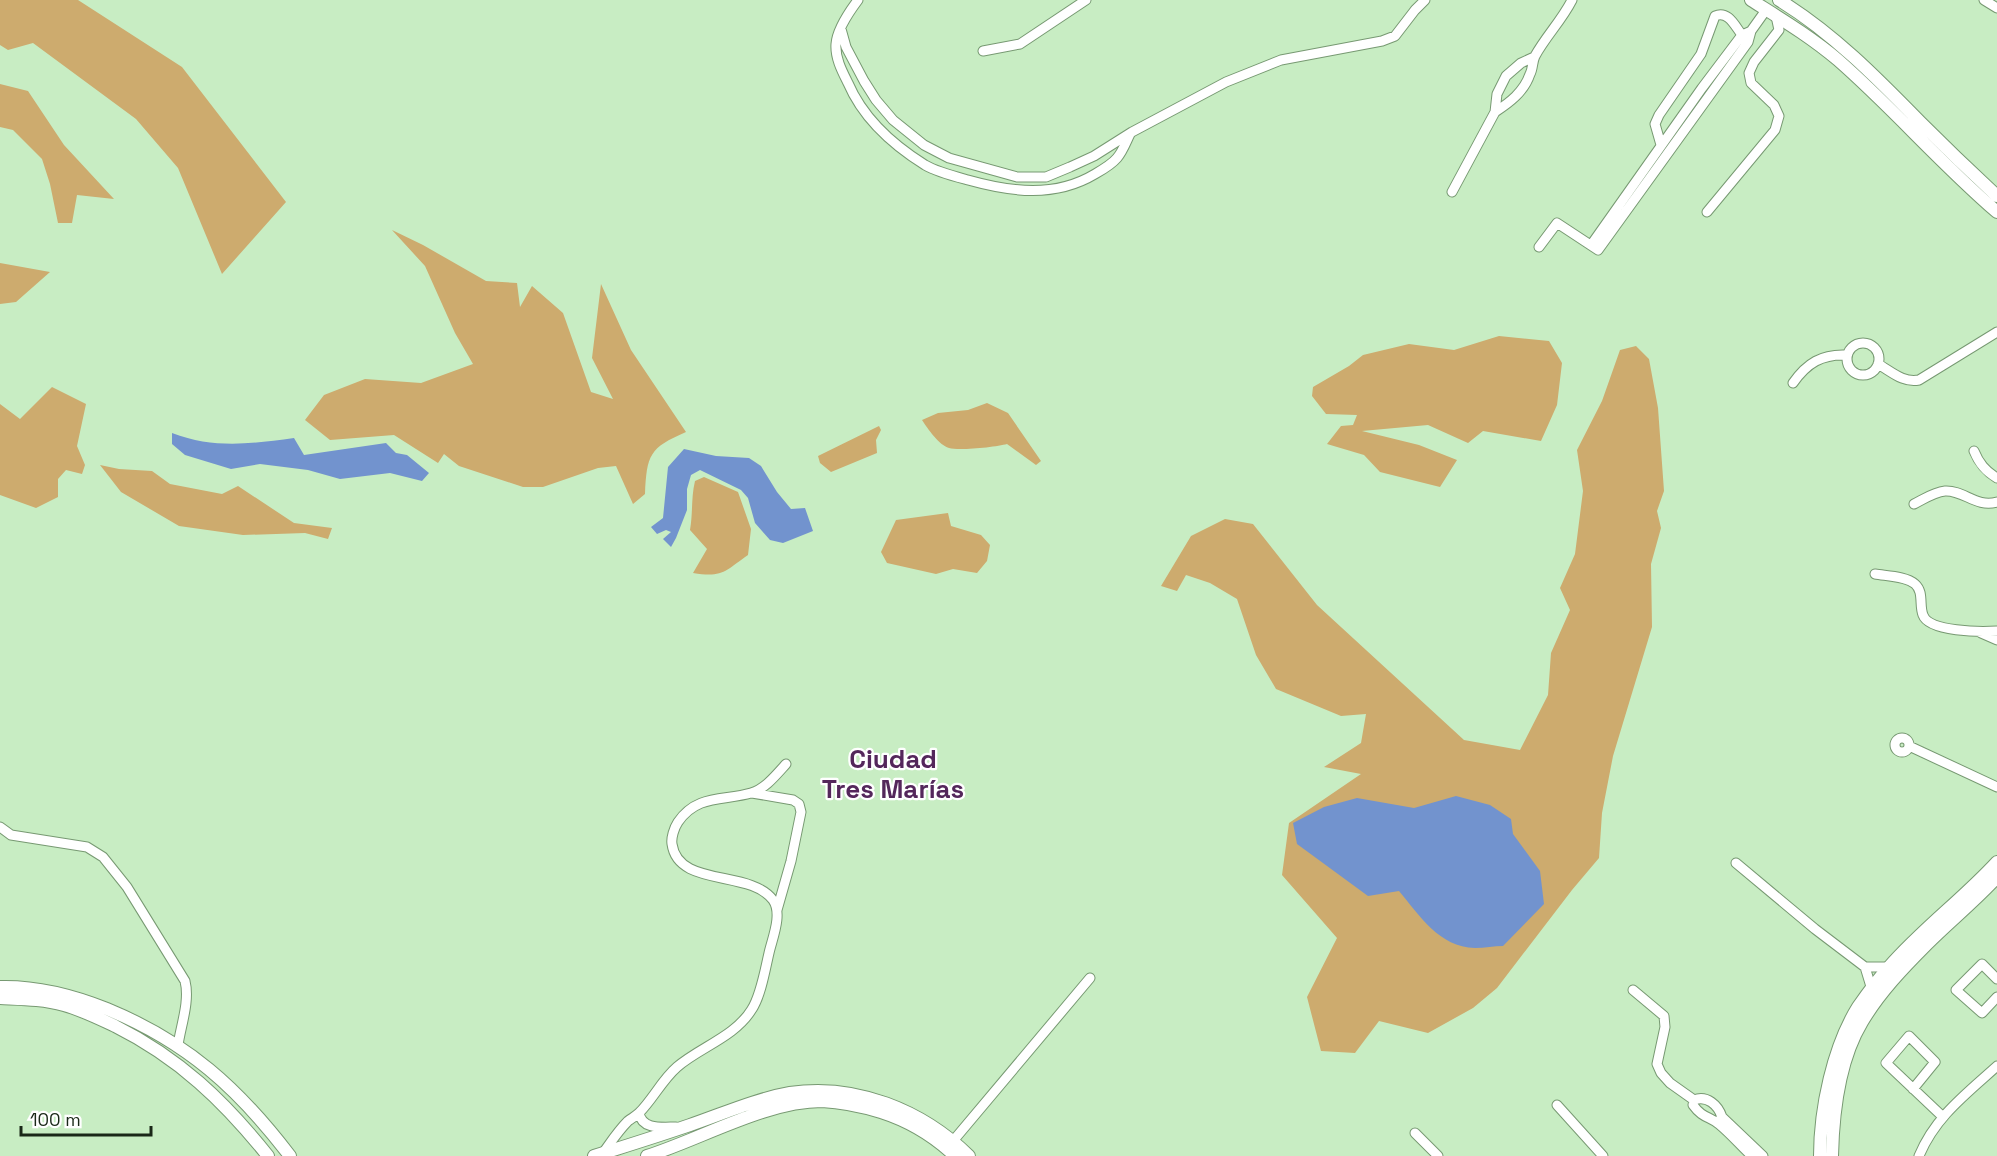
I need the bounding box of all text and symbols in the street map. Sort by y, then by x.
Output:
district label: Ciudad Tres Marías [822,742,964,806]
scale bar [21,1099,152,1137]
text: 100 m [30,1108,81,1131]

